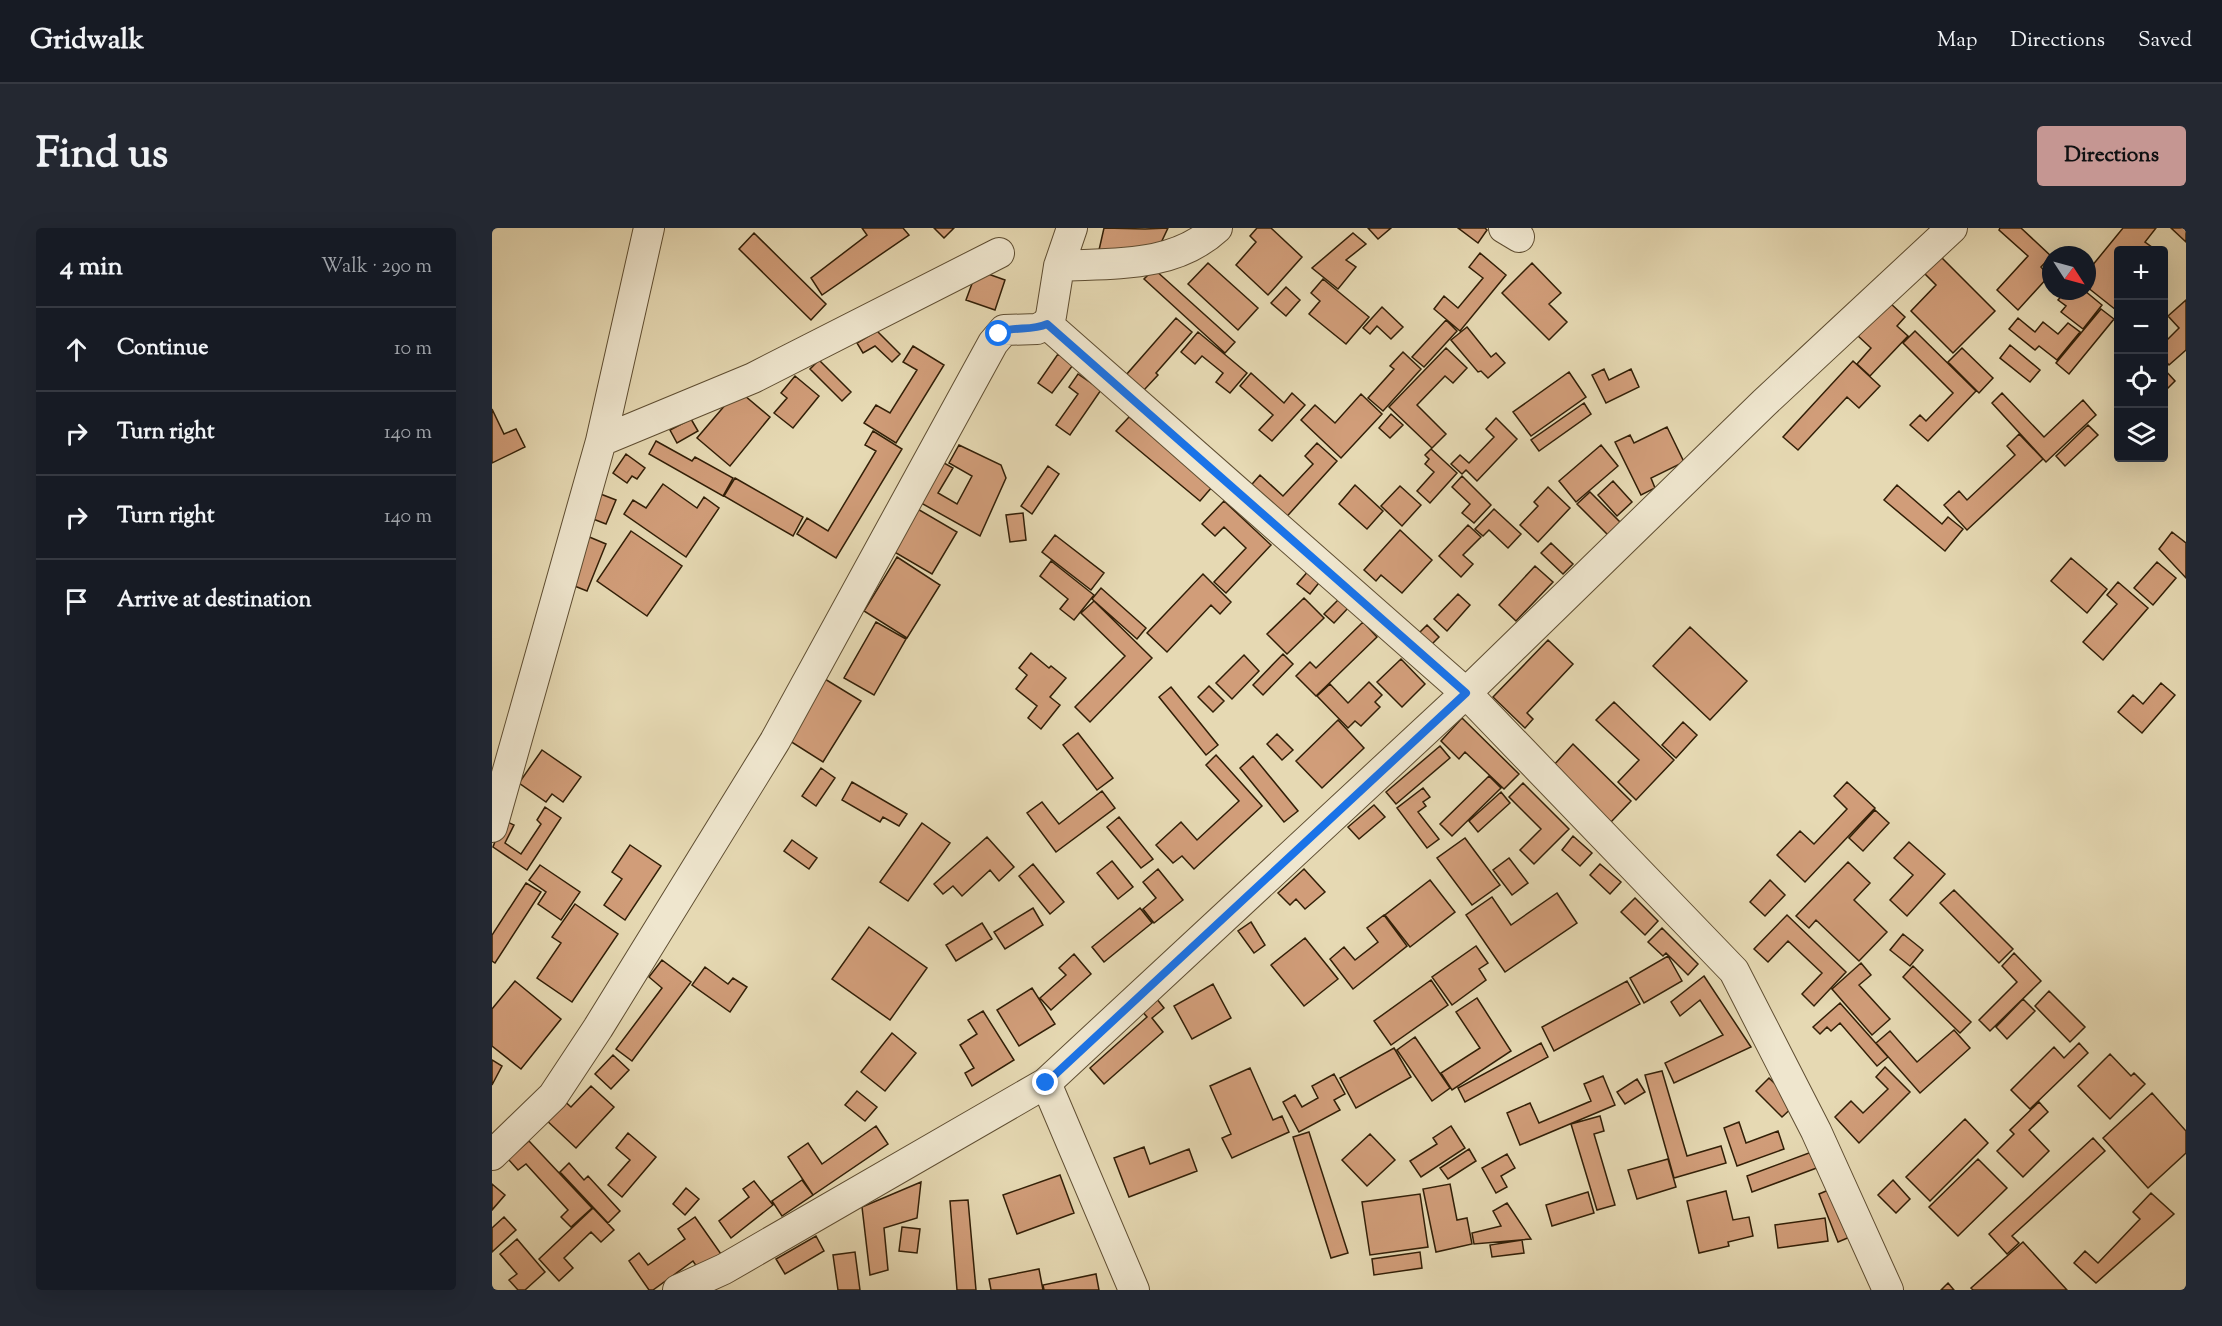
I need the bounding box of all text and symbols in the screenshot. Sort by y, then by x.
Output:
text: Gridwalk [30,21,144,61]
text: Map [1937,26,1977,56]
text: Directions [2010,26,2105,56]
text: Saved [2138,26,2192,56]
text: Find us [36,126,168,186]
button: Directions [2037,126,2186,186]
north arrow [2042,246,2096,300]
map controls [2114,246,2168,462]
button: + [2114,246,2168,300]
text: 4 min [60,249,123,286]
text: Walk · 290 m [321,253,432,282]
button: − [2114,300,2168,354]
route start [985,320,1011,346]
icon: ahead [60,333,93,366]
text: Continue [117,333,208,365]
text: 10 m [394,335,432,364]
button: locate [2114,354,2168,408]
button: layers [2114,408,2168,462]
icon: right [60,417,93,450]
text: Turn right [117,417,214,449]
text: 140 m [384,419,432,448]
icon: right [60,501,93,534]
text: Turn right [117,501,214,533]
text: 140 m [384,503,432,532]
icon: arrive [60,585,93,618]
text: Arrive at destination [117,585,312,617]
route end [1032,1069,1058,1095]

